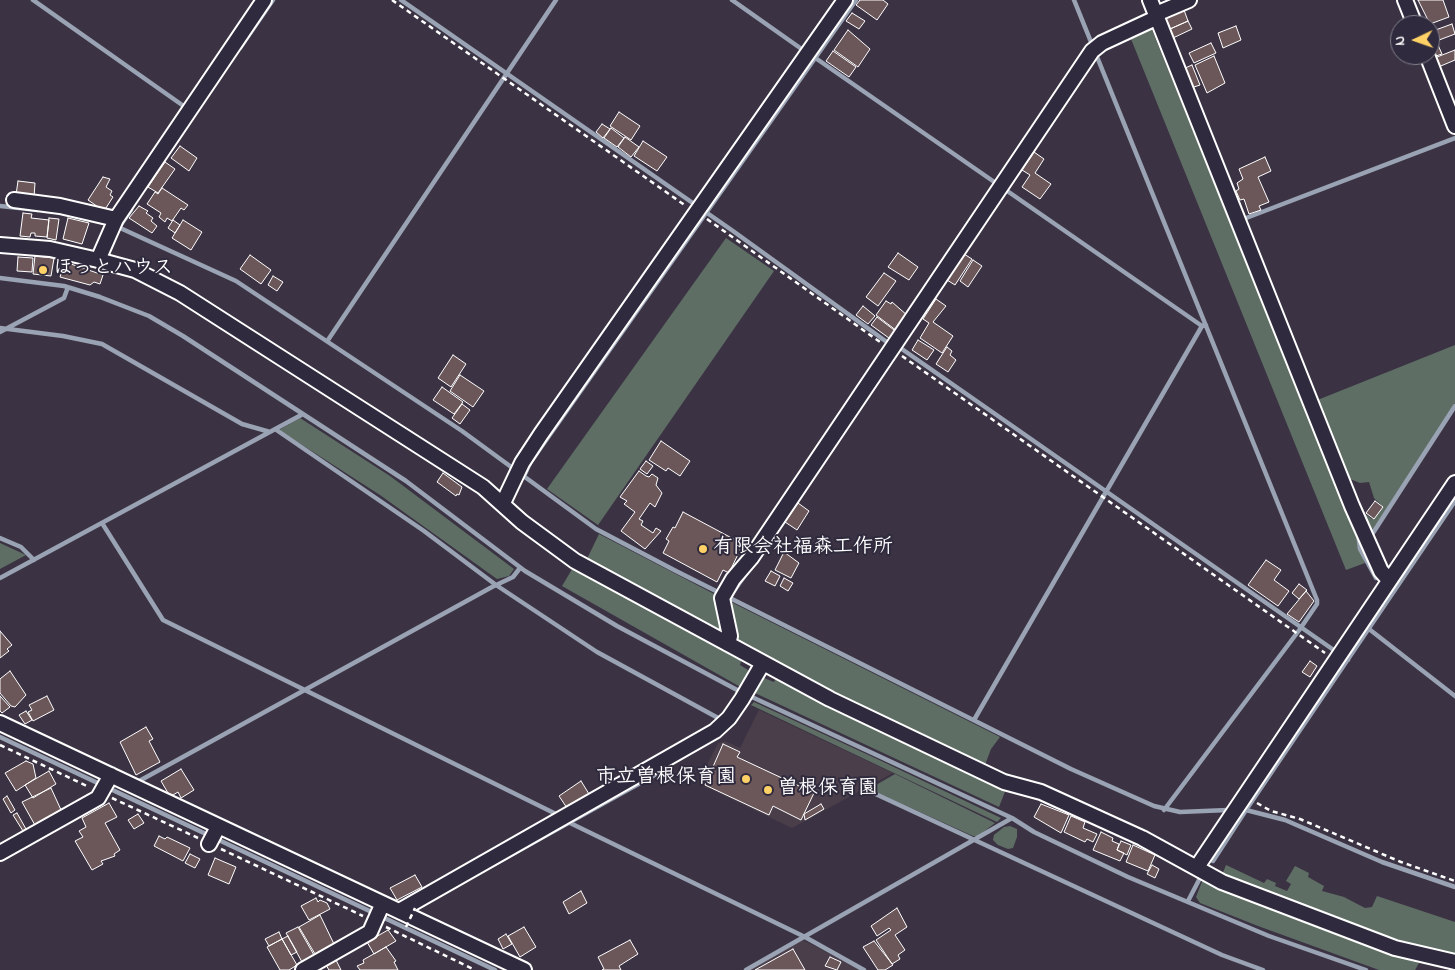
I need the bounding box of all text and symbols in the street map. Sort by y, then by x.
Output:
north arrow [1390,15,1440,65]
text: N [1390,35,1411,46]
place label: ほっとハウス [53,258,173,282]
marker: ほっとハウス [37,264,49,276]
place label: 有限会社福森工作所 [713,537,893,561]
marker: 有限会社福森工作所 [697,543,709,555]
place label: 市立曽根保育園 [596,767,736,791]
marker: 市立曽根保育園 [740,773,752,785]
place label: 曽根保育園 [778,778,878,802]
marker: 曽根保育園 [762,784,774,796]

